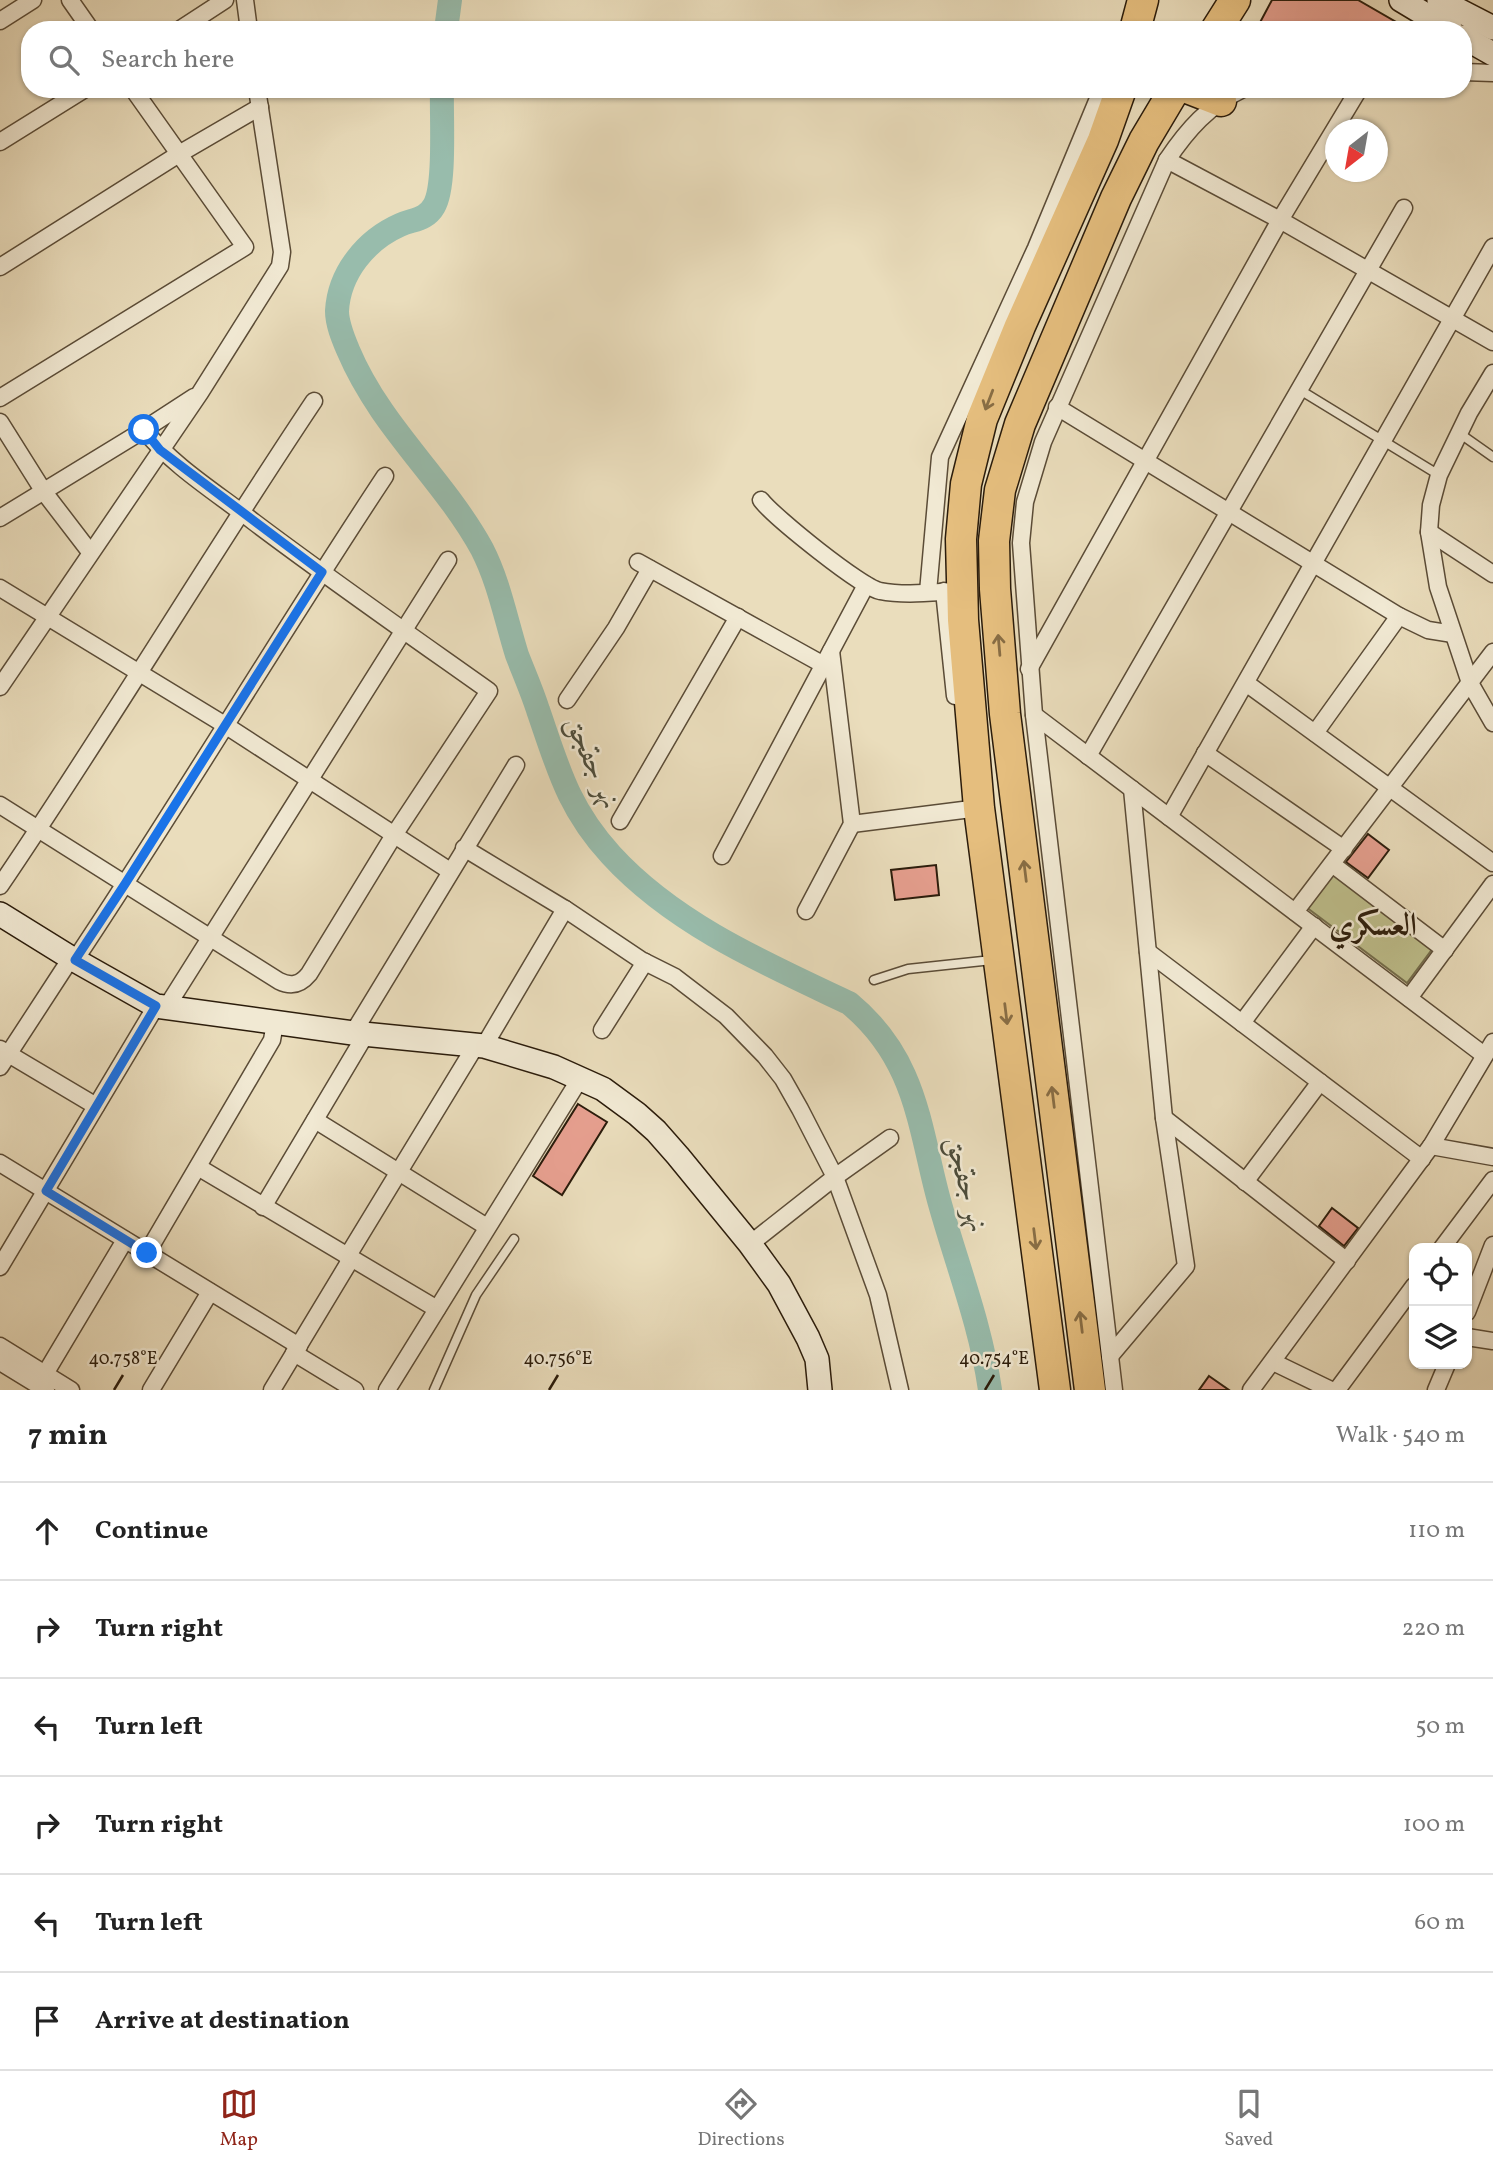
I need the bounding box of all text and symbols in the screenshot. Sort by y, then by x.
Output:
search box [21,21,1472,98]
icon: search [45,41,83,79]
text: Search here [101,42,234,78]
north arrow [1325,119,1388,182]
one-way arrow [982,389,995,411]
route start [128,414,159,445]
one-way arrow [992,634,1005,657]
water label: نهر جقجق [553,709,632,817]
one-way arrow [1018,860,1031,883]
district label: العسكري [1329,905,1417,950]
one-way arrow [999,1002,1012,1024]
one-way arrow [1047,1086,1060,1108]
water label: نهر جقجق [933,1131,999,1238]
one-way arrow [1029,1227,1042,1250]
route end [131,1237,162,1268]
map controls [1409,1243,1472,1369]
button: locate [1409,1243,1472,1306]
button: layers [1409,1306,1472,1369]
one-way arrow [1075,1311,1088,1334]
text: 40.758°E [88,1347,158,1372]
text: 40.756°E [523,1347,593,1372]
text: 40.754°E [959,1347,1029,1372]
text: 7 min [28,1415,108,1457]
text: Walk · 540 m [1336,1420,1465,1452]
icon: ahead [28,1512,66,1550]
text: Continue [95,1513,208,1549]
text: 110 m [1408,1515,1465,1547]
icon: right [28,1610,66,1648]
text: Turn right [95,1611,223,1647]
text: 220 m [1402,1613,1465,1645]
icon: left [28,1708,66,1746]
text: Turn left [95,1709,203,1745]
text: 50 m [1416,1711,1465,1743]
icon: right [28,1806,66,1844]
text: Turn right [95,1807,223,1843]
text: 100 m [1403,1809,1465,1841]
icon: left [28,1904,66,1942]
text: Turn left [95,1905,203,1941]
text: 60 m [1415,1907,1465,1939]
icon: arrive [28,2002,66,2040]
text: Arrive at destination [95,2003,350,2039]
tab: Map [220,2085,258,2153]
tab: Directions [698,2085,785,2153]
tab: Saved [1224,2085,1273,2153]

